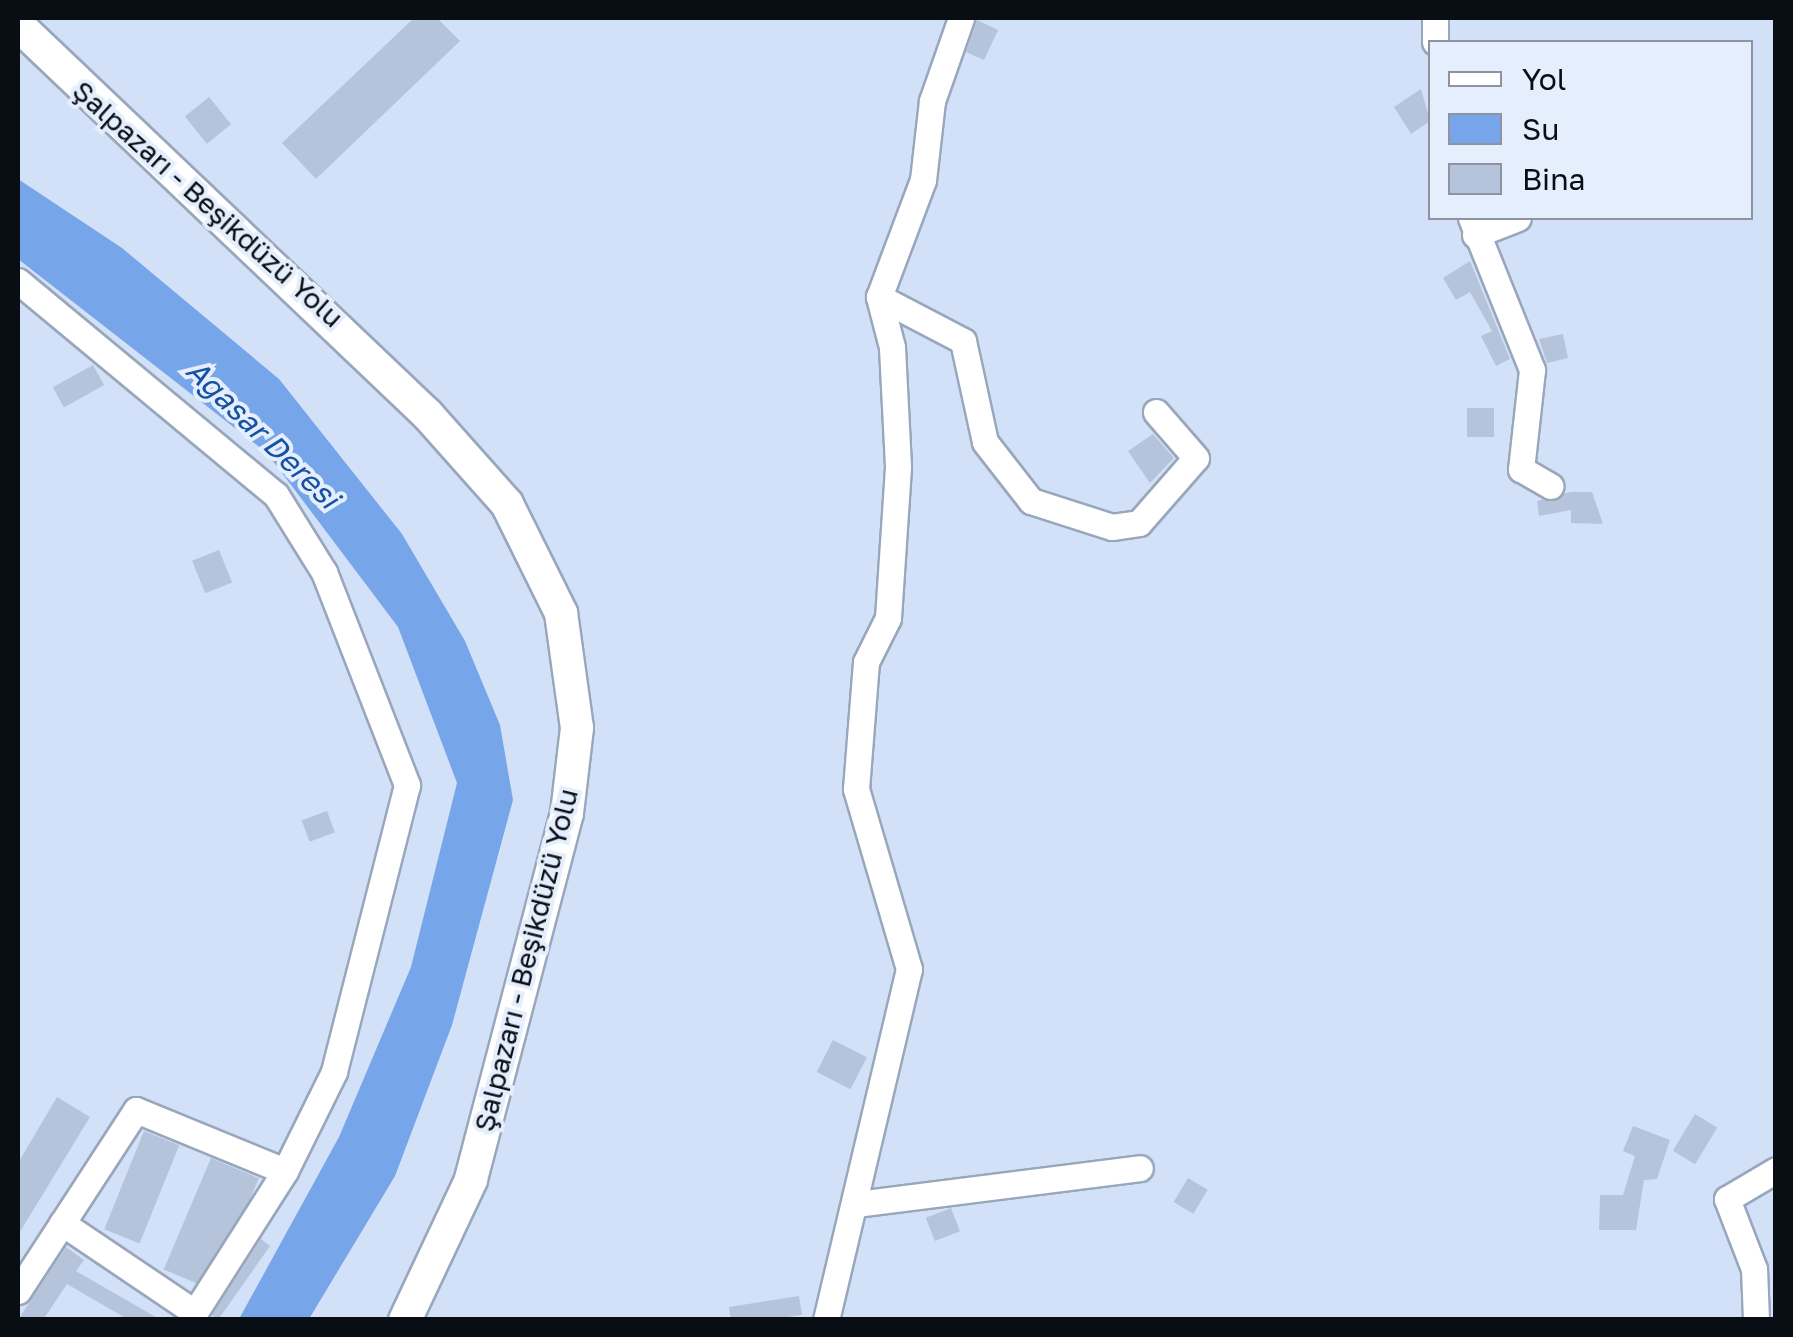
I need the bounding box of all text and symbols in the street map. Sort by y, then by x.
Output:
legend [1428,40,1753,220]
text: Yol [1522,61,1566,97]
street label: Şalpazarı - Beşikdüzü Yolu [66,74,350,334]
text: Su [1522,111,1559,147]
text: Bina [1522,161,1586,197]
water label: Ağasar Deresi [179,352,347,516]
street label: Şalpazarı - Beşikdüzü Yolu [467,785,585,1135]

